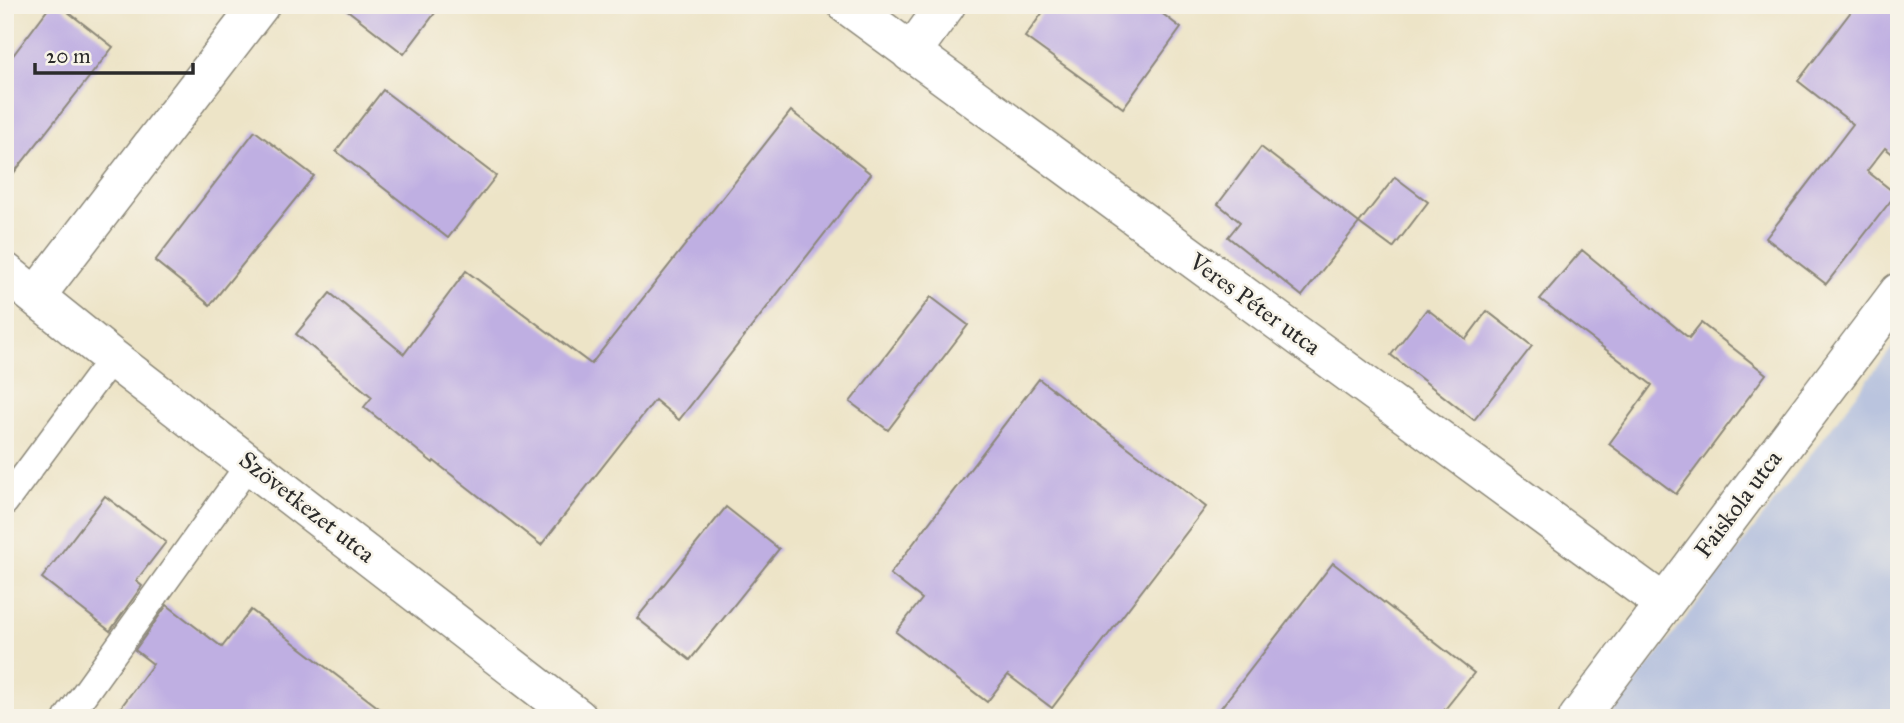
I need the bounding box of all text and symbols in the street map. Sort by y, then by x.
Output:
scale bar [35,32,192,76]
text: 20 m [46,43,91,69]
street label: Veres Péter utca [1183,246,1327,362]
street label: Faiskola utca [1688,444,1789,564]
street label: Szövetkezet utca [233,445,382,570]

